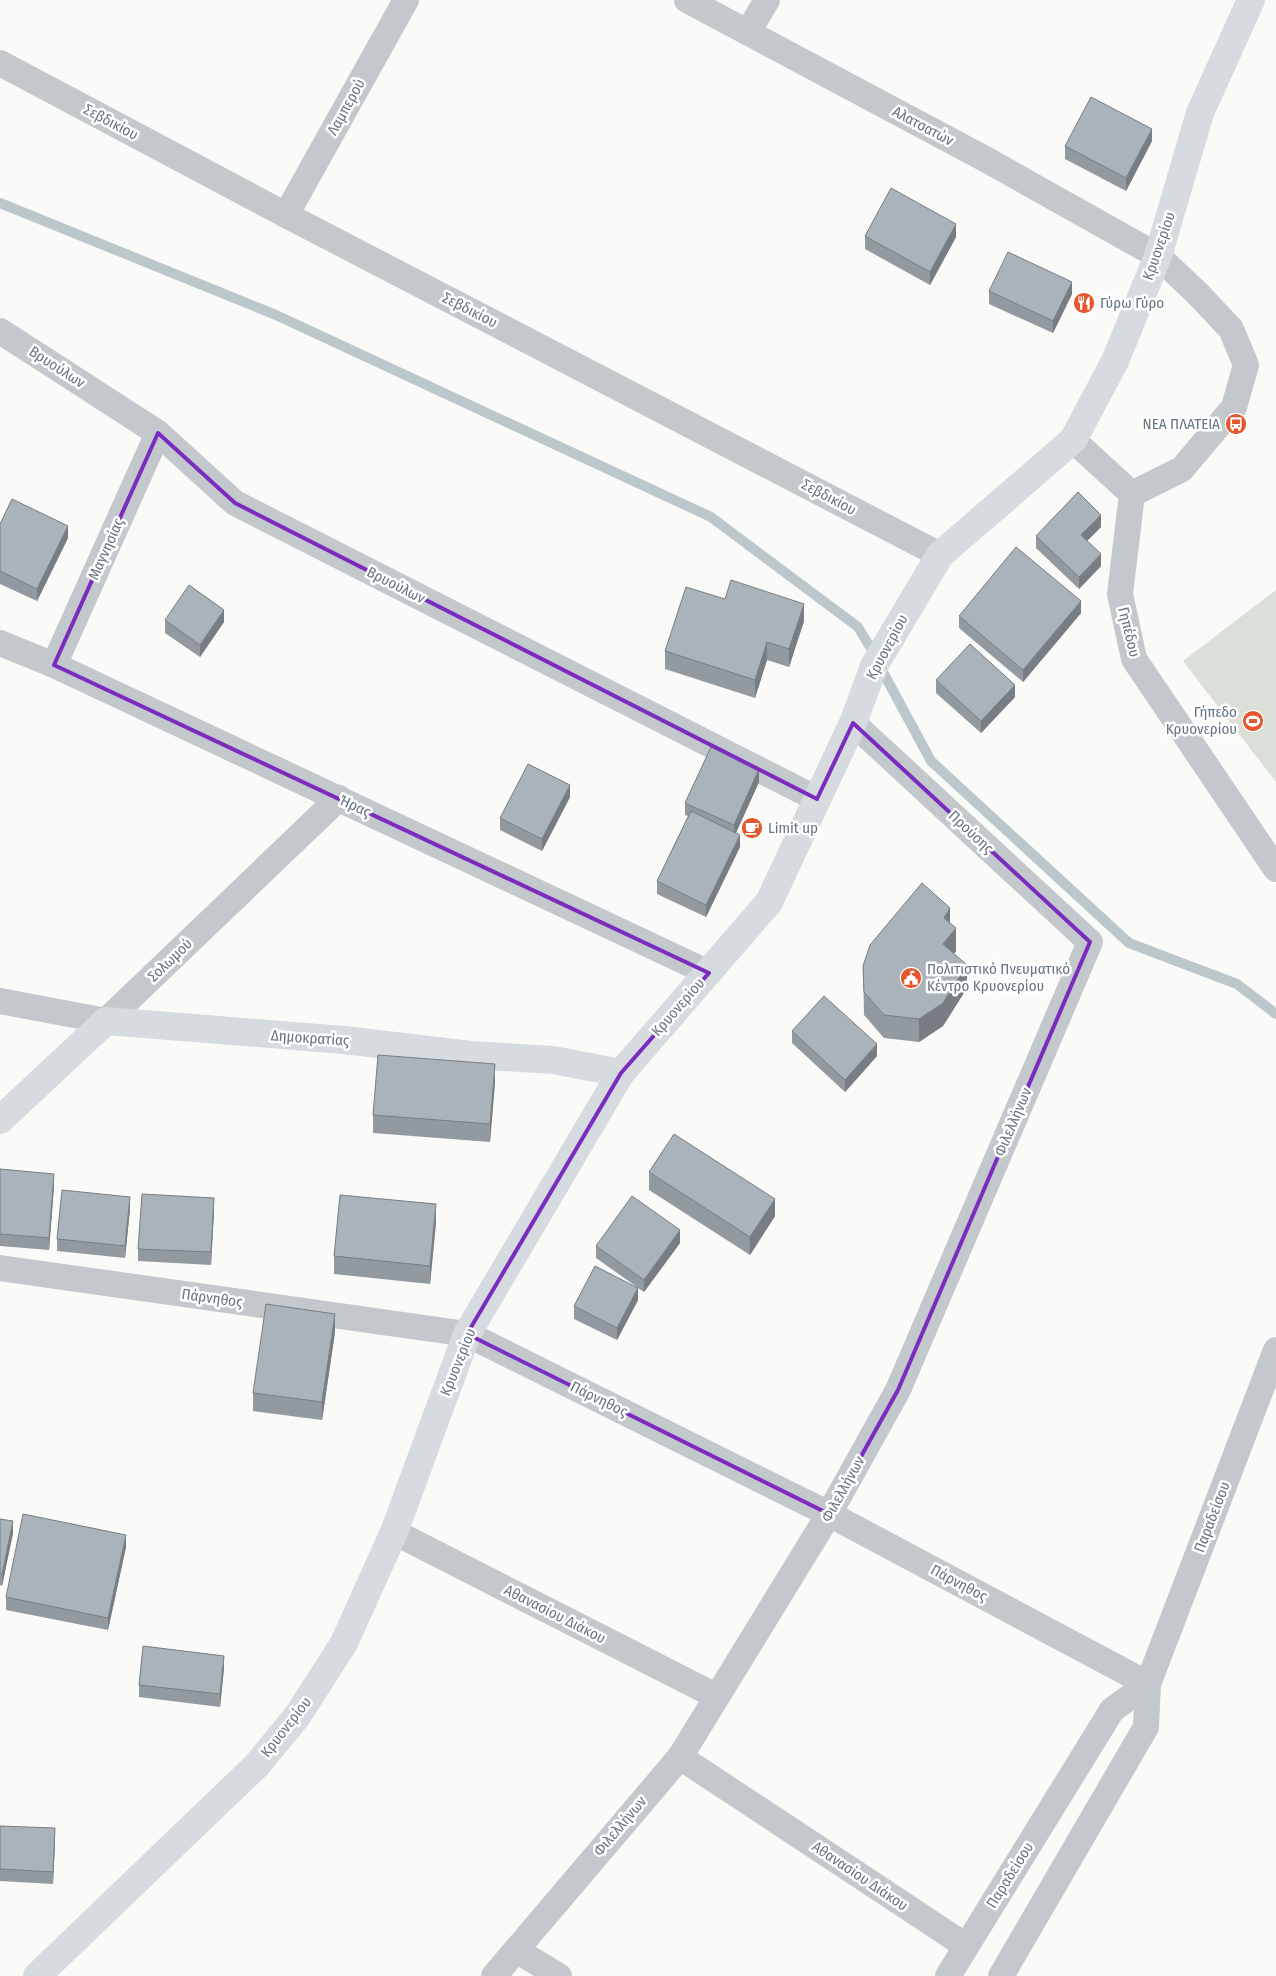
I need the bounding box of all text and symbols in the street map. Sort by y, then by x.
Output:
street label: Λαμπερού [323,76,369,138]
street label: Σεβδικίου [81,100,141,144]
street label: Αλατσατών [889,102,957,150]
street label: Κρυονερίου [1139,209,1179,283]
street label: Σεβδικίου [440,289,500,331]
restaurant icon: Γύρω Γύρο [1072,291,1096,315]
place label: Γύρω Γύρο [1100,294,1164,312]
street label: Βρυούλων [26,342,89,392]
bus stop icon: ΝΕΑ ΠΛΑΤΕΙΑ [1224,412,1248,436]
place label: ΝΕΑ ΠΛΑΤΕΙΑ [1143,415,1220,433]
street label: Σεβδικίου [799,475,859,519]
street label: Μαγνησίας [84,515,128,583]
street label: Βρυούλων [364,563,429,607]
street label: Γηπέδου [1114,605,1144,659]
street label: Κρυονερίου [862,611,912,683]
place label: Γήπεδο Κρυονερίου [1166,703,1237,738]
sports icon: Γήπεδο Κρυονερίου [1241,709,1265,733]
street label: Ήρας [336,791,374,821]
street label: Προύσης [945,807,998,858]
cafe icon: Limit up [740,816,764,840]
place label: Limit up [768,819,818,837]
street label: Σολωμού [144,935,196,985]
place label: Πολιτιστικό Πνευματικό Κέντρο Κρυονερίου [927,960,1070,995]
public building icon: Πολιτιστικό Πνευματικό Κέντρο Κρυονερίου [899,966,923,990]
street label: Κρυονερίου [648,974,708,1040]
street label: Δημοκρατίας [270,1026,351,1050]
street label: Φιλελλήνων [991,1085,1036,1159]
street label: Πάρνηθος [180,1285,244,1311]
street label: Κρυονερίου [436,1326,480,1398]
street label: Πάρνηθος [568,1377,631,1421]
street label: Φιλελλήνων [818,1453,869,1525]
street label: Παραδείσου [1190,1479,1234,1555]
street label: Πάρνηθος [928,1561,991,1606]
street label: Αθανασίου Διάκου [501,1581,609,1647]
street label: Κρυονερίου [257,1693,315,1761]
street label: Φιλελλήνων [590,1792,650,1860]
street label: Αθανασίου Διάκου [809,1837,911,1915]
street label: Παραδείσου [983,1839,1037,1911]

